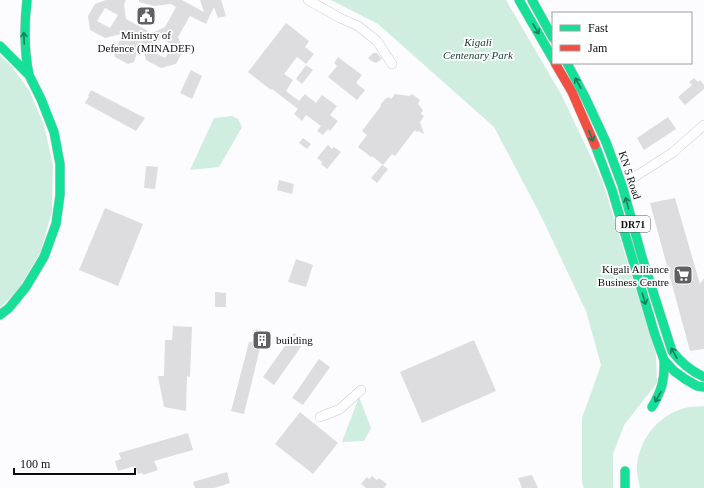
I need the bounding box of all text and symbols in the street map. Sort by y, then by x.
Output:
public building icon: Ministry of Defence (MINADEF) [135,5,157,27]
legend [552,12,692,64]
text: Fast [588,21,609,35]
one-way arrow [533,23,541,35]
place label: Ministry of Defence (MINADEF) [98,29,195,55]
one-way arrow [20,32,28,45]
park label: Kigali Centenary Park [443,36,514,61]
text: Jam [588,41,608,55]
one-way arrow [573,77,581,89]
one-way arrow [588,129,595,141]
street label: KN 5 Road [617,149,644,201]
one-way arrow [623,197,630,210]
road number: DR71 [616,216,650,232]
place label: Kigali Alliance Business Centre [598,263,669,288]
supermarket icon: Kigali Alliance Business Centre [672,264,694,286]
one-way arrow [641,292,648,305]
building icon: building [251,329,273,351]
place label: building [276,334,313,346]
one-way arrow [670,347,678,359]
one-way arrow [653,391,661,403]
scale bar [14,450,135,476]
text: 100 m [20,457,51,471]

